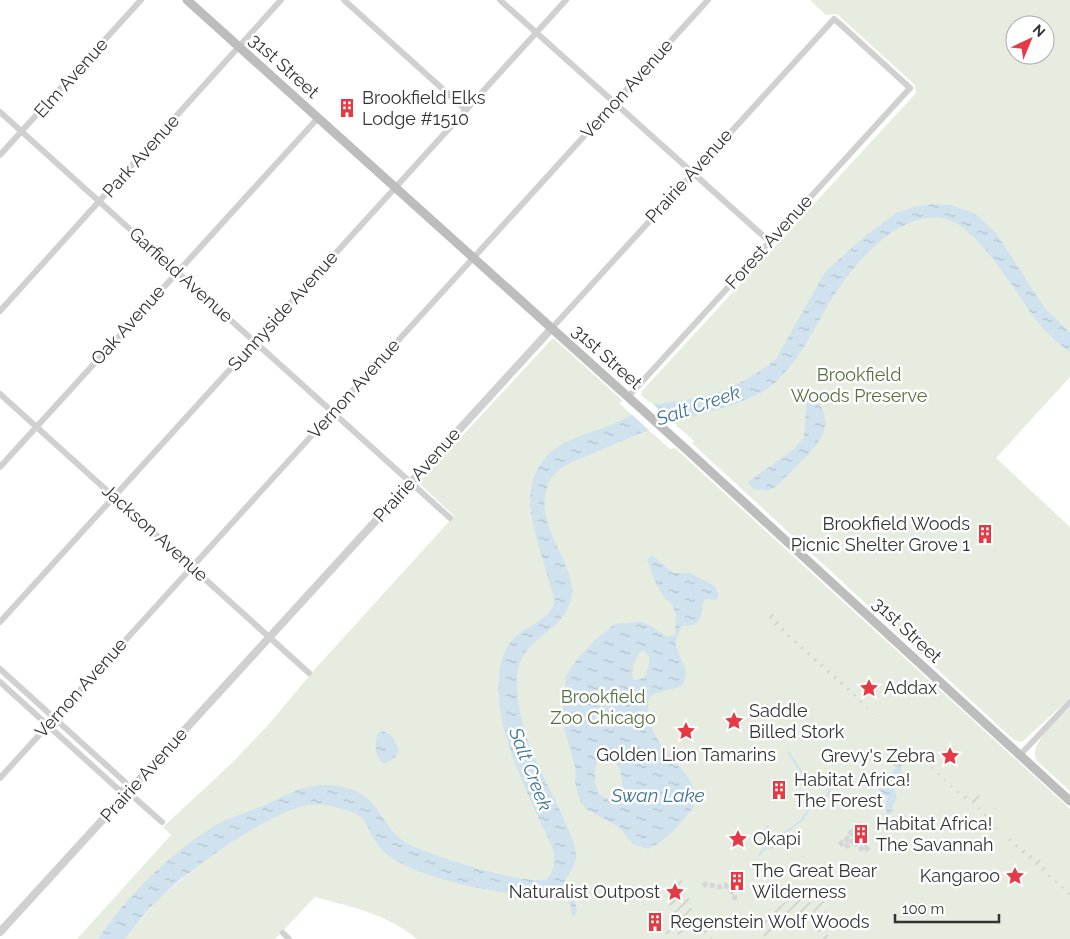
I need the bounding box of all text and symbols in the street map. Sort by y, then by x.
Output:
north arrow [1005,15,1055,65]
text: N [1030,21,1048,40]
street label: 31st Street [245,29,324,102]
street label: Elm Avenue [30,33,112,122]
street label: Vernon Avenue [576,34,677,143]
place label: Brookfield Elks Lodge #1510 [362,87,486,129]
building icon: Brookfield Elks Lodge #1510 [336,97,358,119]
street label: Park Avenue [98,110,183,201]
street label: Prairie Avenue [641,124,737,227]
street label: Forest Avenue [721,190,817,293]
street label: Garfield Avenue [125,223,238,327]
street label: Sunnyside Avenue [223,246,342,375]
street label: Oak Avenue [86,280,169,369]
street label: 31st Street [568,320,647,393]
street label: Vernon Avenue [303,334,404,443]
park label: Brookfield Woods Preserve [791,364,928,406]
water label: Salt Creek [652,380,743,430]
street label: Prairie Avenue [369,423,465,526]
street label: Jackson Avenue [98,480,213,586]
place label: Brookfield Woods Picnic Shelter Grove 1 [791,513,970,555]
building icon: Brookfield Woods Picnic Shelter Grove 1 [974,523,996,545]
street label: 31st Street [869,592,946,667]
street label: Vernon Avenue [30,633,131,742]
place icon: Addax [858,677,880,699]
place label: Addax [884,677,937,698]
park label: Brookfield Zoo Chicago [550,686,656,728]
place label: Saddle Billed Stork [749,700,845,742]
place icon: Saddle Billed Stork [723,710,745,732]
place icon: Golden Lion Tamarins [675,720,697,742]
street label: Prairie Avenue [96,723,192,826]
water label: Salt Creek [505,723,557,814]
place label: Golden Lion Tamarins [596,744,776,765]
place label: Grevy's Zebra [821,745,935,766]
place icon: Grevy's Zebra [939,745,961,767]
place label: Habitat Africa! The Forest [794,769,910,811]
building icon: Habitat Africa! The Forest [768,779,790,801]
water label: Swan Lake [610,784,705,806]
place label: Habitat Africa! The Savannah [876,813,994,855]
building icon: Habitat Africa! The Savannah [850,823,872,845]
place icon: Okapi [727,828,749,850]
place label: Okapi [753,828,801,849]
place label: The Great Bear Wilderness [752,860,878,902]
place label: Kangaroo [920,865,1000,886]
place icon: Kangaroo [1004,865,1026,887]
building icon: The Great Bear Wilderness [726,870,748,892]
place label: Naturalist Outpost [509,881,660,902]
place icon: Naturalist Outpost [664,881,686,903]
scale bar [895,892,999,924]
text: 100 m [902,900,944,918]
building icon: Regenstein Wolf Woods [644,911,666,933]
place label: Regenstein Wolf Woods [670,911,870,932]

